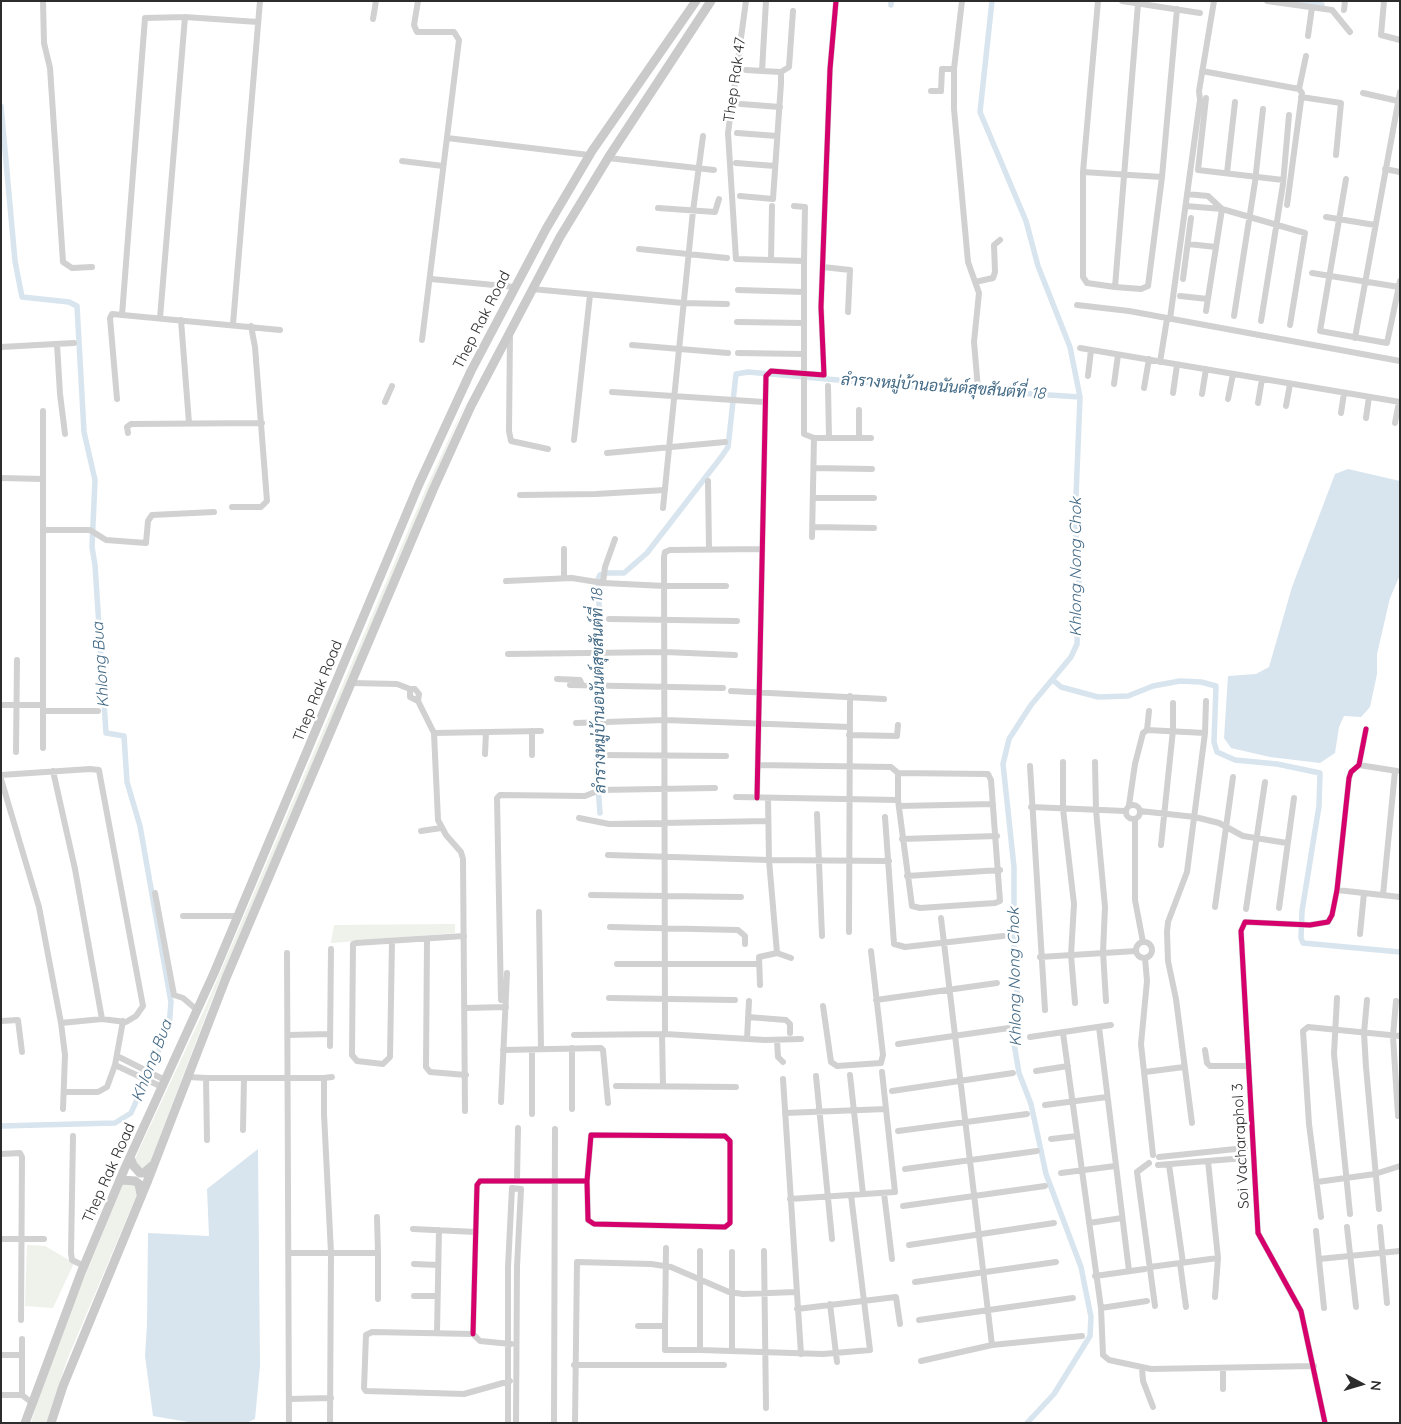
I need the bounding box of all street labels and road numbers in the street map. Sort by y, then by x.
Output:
street label: Thep Rak 47 [720,36,750,124]
street label: Thep Rak Road [450,268,514,372]
street label: Thep Rak Road [289,638,347,744]
street label: Soi Vacharaphol 3 [1229,1083,1253,1209]
street label: Thep Rak Road [79,1120,139,1226]

